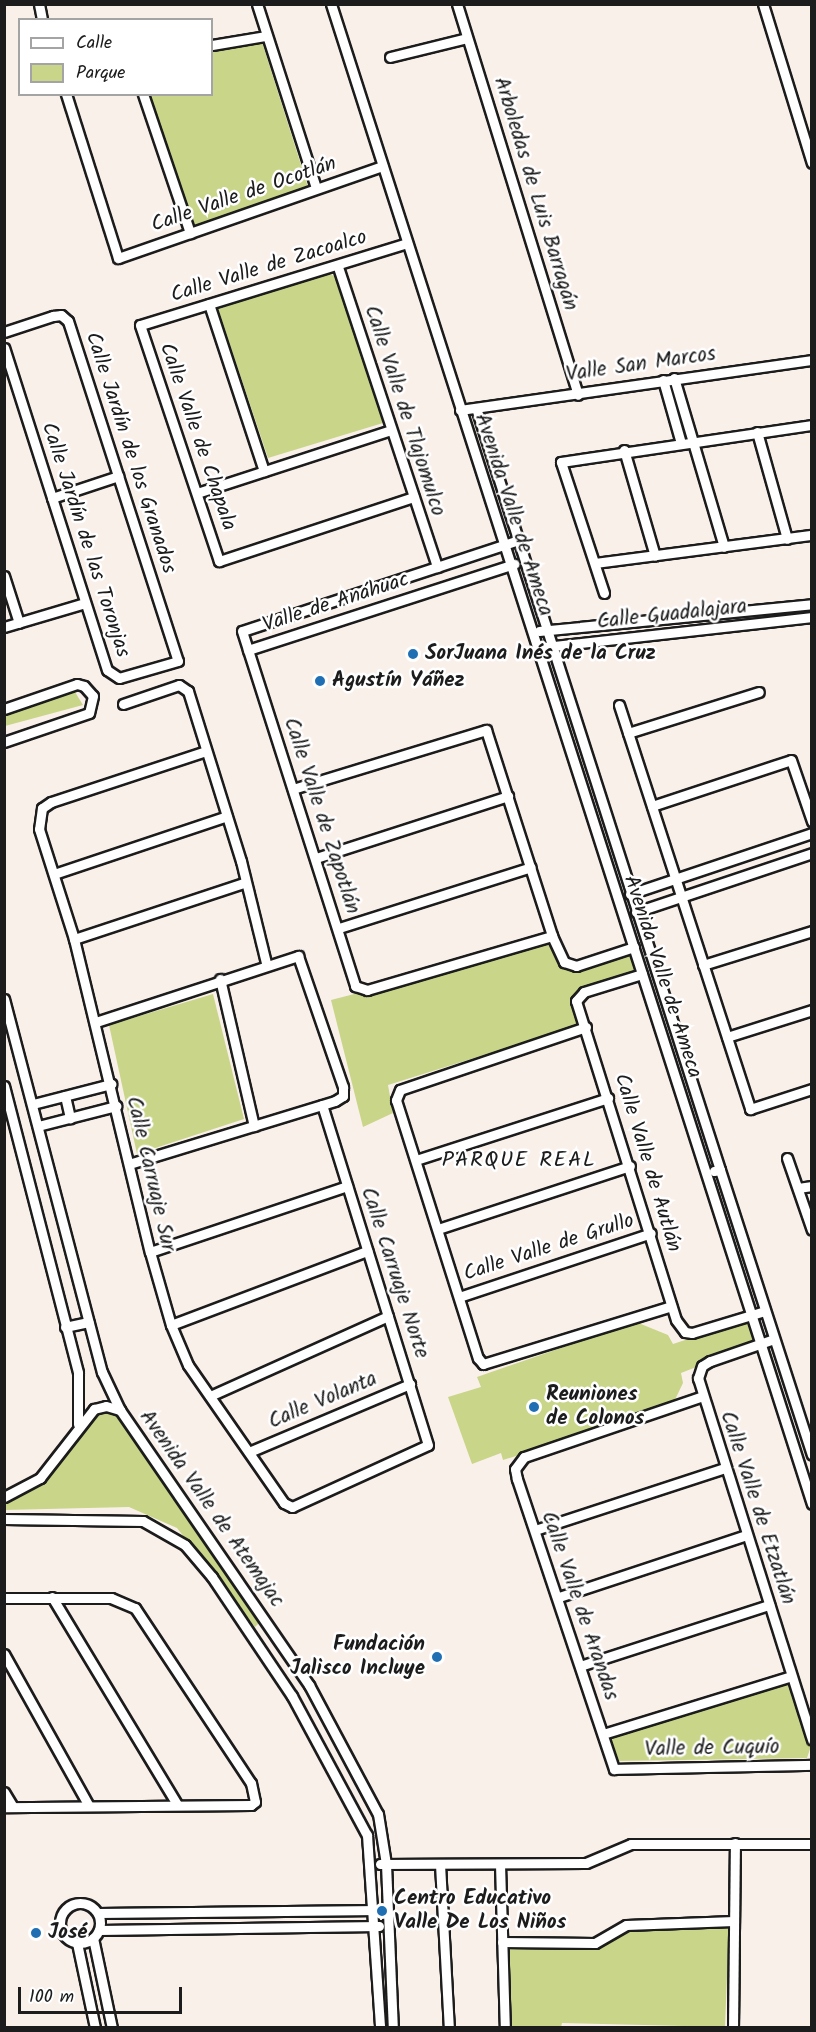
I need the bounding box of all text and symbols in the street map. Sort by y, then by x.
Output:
legend [18,18,213,96]
text: Calle [76,29,112,58]
text: Parque [76,59,125,88]
street label: Arboledas de Luis Barragán [487,74,583,314]
street label: Calle Valle de Ocotlán [148,151,340,239]
street label: Calle Valle de Zacoalco [168,225,370,309]
street label: Calle Valle de Tlajomulco [358,302,450,520]
street label: Calle Jardín de los Granados [79,329,181,577]
street label: Calle Valle de Chapala [153,340,241,534]
street label: Valle San Marcos [564,342,718,388]
street label: Avenida Valle de Ameca [468,410,558,620]
street label: Calle Jardín de las Toronjas [35,419,135,661]
street label: Valle de Anáhuac [260,568,412,638]
street label: Calle Guadalajara [596,595,748,635]
place label: SorJuana Inés de la Cruz [425,641,656,667]
marker: SorJuana Inés de la Cruz [406,647,420,661]
place label: Agustín Yáñez [332,668,465,694]
marker: Agustín Yáñez [313,674,327,688]
street label: Calle Valle de Zapotlán [277,715,365,917]
street label: Avenida Valle de Ameca [617,872,707,1082]
street label: Calle Valle de Autlán [608,1071,686,1255]
street label: Calle Carruaje Sur [120,1094,180,1254]
district label: PARQUE REAL [442,1148,596,1174]
street label: Calle Carruaje Norte [354,1184,434,1362]
street label: Calle Valle de Grullo [461,1209,637,1287]
street label: Calle Volanta [265,1367,381,1435]
place label: Reuniones de Colonos [546,1382,644,1432]
marker: Reuniones de Colonos [527,1400,541,1414]
street label: Avenida Valle de Atemajac [133,1406,289,1612]
street label: Calle Valle de Etzatlán [714,1408,800,1608]
street label: Calle Valle de Arandas [535,1508,623,1704]
place label: Fundación Jalisco Incluye [290,1632,425,1682]
marker: Fundación Jalisco Incluye [430,1650,444,1664]
street label: Valle de Cuquío [644,1735,780,1763]
place label: Centro Educativo Valle De Los Niños [394,1886,566,1936]
marker: Centro Educativo Valle De Los Niños [375,1904,389,1918]
place label: José [48,1920,87,1946]
marker: José [29,1926,43,1940]
scale bar [21,1975,184,2013]
text: 100 m [29,1983,74,2012]

